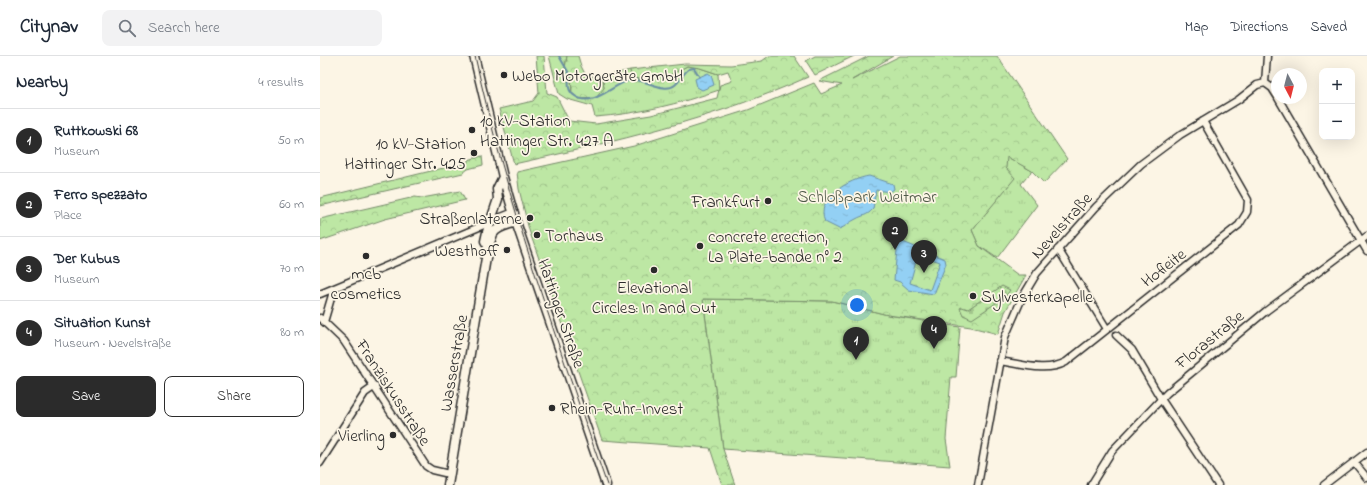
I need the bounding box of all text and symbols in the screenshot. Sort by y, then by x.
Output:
search box [102,10,382,46]
text: Citynav [20,14,78,41]
icon: search [116,17,138,39]
text: Search here [148,17,220,39]
text: Map [1185,17,1208,38]
text: Directions [1230,17,1288,38]
text: Saved [1310,17,1347,38]
place label: Webo Motorgeräte GmbH [512,64,683,91]
north arrow [1271,68,1307,104]
map controls [1319,68,1355,140]
button: + [1319,68,1355,104]
text: Nearby [16,70,68,95]
marker: Webo Motorgeräte GmbH [499,70,509,80]
text: 4 results [258,73,304,92]
button: − [1319,104,1355,140]
place label: 10 kV-Station Hattinger Str. 427 A [480,109,614,156]
text: Ruttkowski 68 [54,120,138,142]
marker: 10 kV-Station Hattinger Str. 427 A [467,125,477,135]
text: 1 [27,131,31,150]
text: 50 m [278,131,304,150]
place label: 10 kV-Station Hattinger Str. 425 [345,132,466,179]
text: Museum [54,142,99,161]
marker: 10 kV-Station Hattinger Str. 425 [469,148,479,158]
text: Ferro spezzato [54,184,147,206]
park label: Schloßpark Weitmar [797,185,937,210]
street label: Nevelstraße [1025,187,1099,265]
place label: Frankfurt [691,190,760,215]
text: 2 [26,195,32,214]
text: 60 m [279,195,304,214]
marker: Frankfurt [763,196,773,206]
text: Place [54,206,82,225]
place label: Straßenlaterne [419,207,522,232]
marker: Straßenlaterne [525,213,535,223]
pin: 2 [882,217,908,250]
place label: Torhaus [545,224,604,249]
place label: concrete erection, La Plate-bande n° 2 [708,225,842,270]
marker: Torhaus [532,230,542,240]
place label: Westhoff [435,239,500,264]
pin: 3 [911,240,937,273]
marker: concrete erection, La Plate-bande n° 2 [695,241,705,251]
street label: Hofleite [1136,242,1192,294]
marker: Westhoff [502,245,512,255]
text: Der Kubus [54,248,120,270]
marker: mcb cosmetics [361,251,371,261]
street label: Hattinger Straße [528,255,591,373]
text: 3 [26,259,32,278]
text: 70 m [280,259,304,278]
place label: mcb cosmetics [331,262,401,307]
marker: Elevational Circles: In and Out [649,265,659,275]
text: Museum [54,270,99,289]
place label: Elevational Circles: In and Out [592,276,717,321]
place label: Sylvesterkapelle [981,285,1093,311]
marker: Sylvesterkapelle [968,291,978,301]
your location [847,295,867,315]
street label: Florastraße [1169,304,1250,376]
text: Situation Kunst [54,312,151,334]
street label: Wasserstraße [434,313,475,414]
pin: 4 [921,316,947,349]
text: 4 [26,323,32,342]
text: 80 m [280,323,304,342]
pin: 1 [843,327,869,360]
text: Museum · Nevelstraße [54,334,171,353]
street label: Franziskusstraße [348,334,437,451]
button: Save [16,376,156,417]
button: Share [164,376,304,417]
place label: Rhein-Ruhr-Invest [560,397,683,422]
marker: Rhein-Ruhr-Invest [547,403,557,413]
place label: Vierling [337,424,385,451]
marker: Vierling [388,430,398,440]

